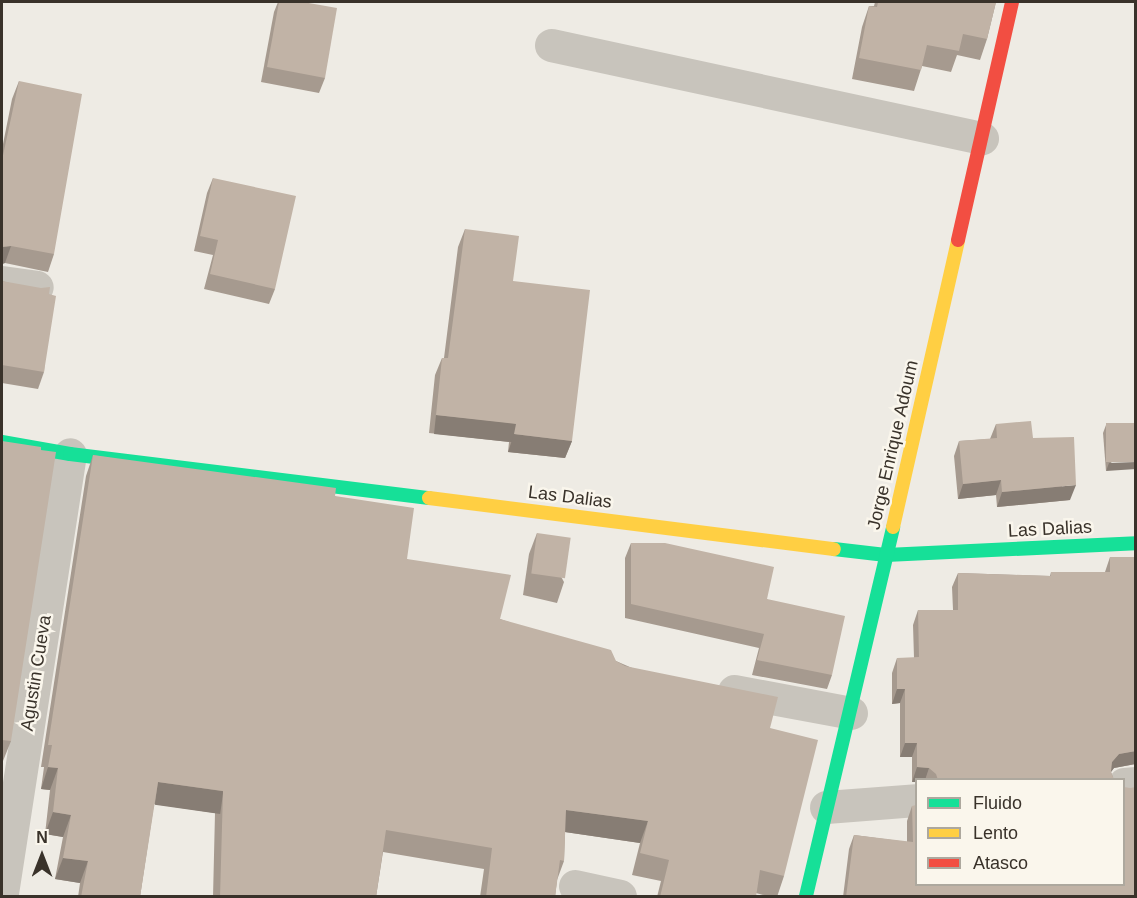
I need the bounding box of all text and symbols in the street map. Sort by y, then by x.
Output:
street label: Jorge Enrique Adoum [863,358,923,532]
street label: Las Dalias [527,481,613,513]
street label: Las Dalias [1007,516,1093,542]
street label: Agustin Cueva [16,613,56,733]
legend [915,778,1125,886]
text: Fluido [973,793,1022,813]
text: Lento [973,823,1018,843]
north arrow [12,826,72,886]
text: N [36,829,48,846]
text: Atasco [973,853,1028,873]

